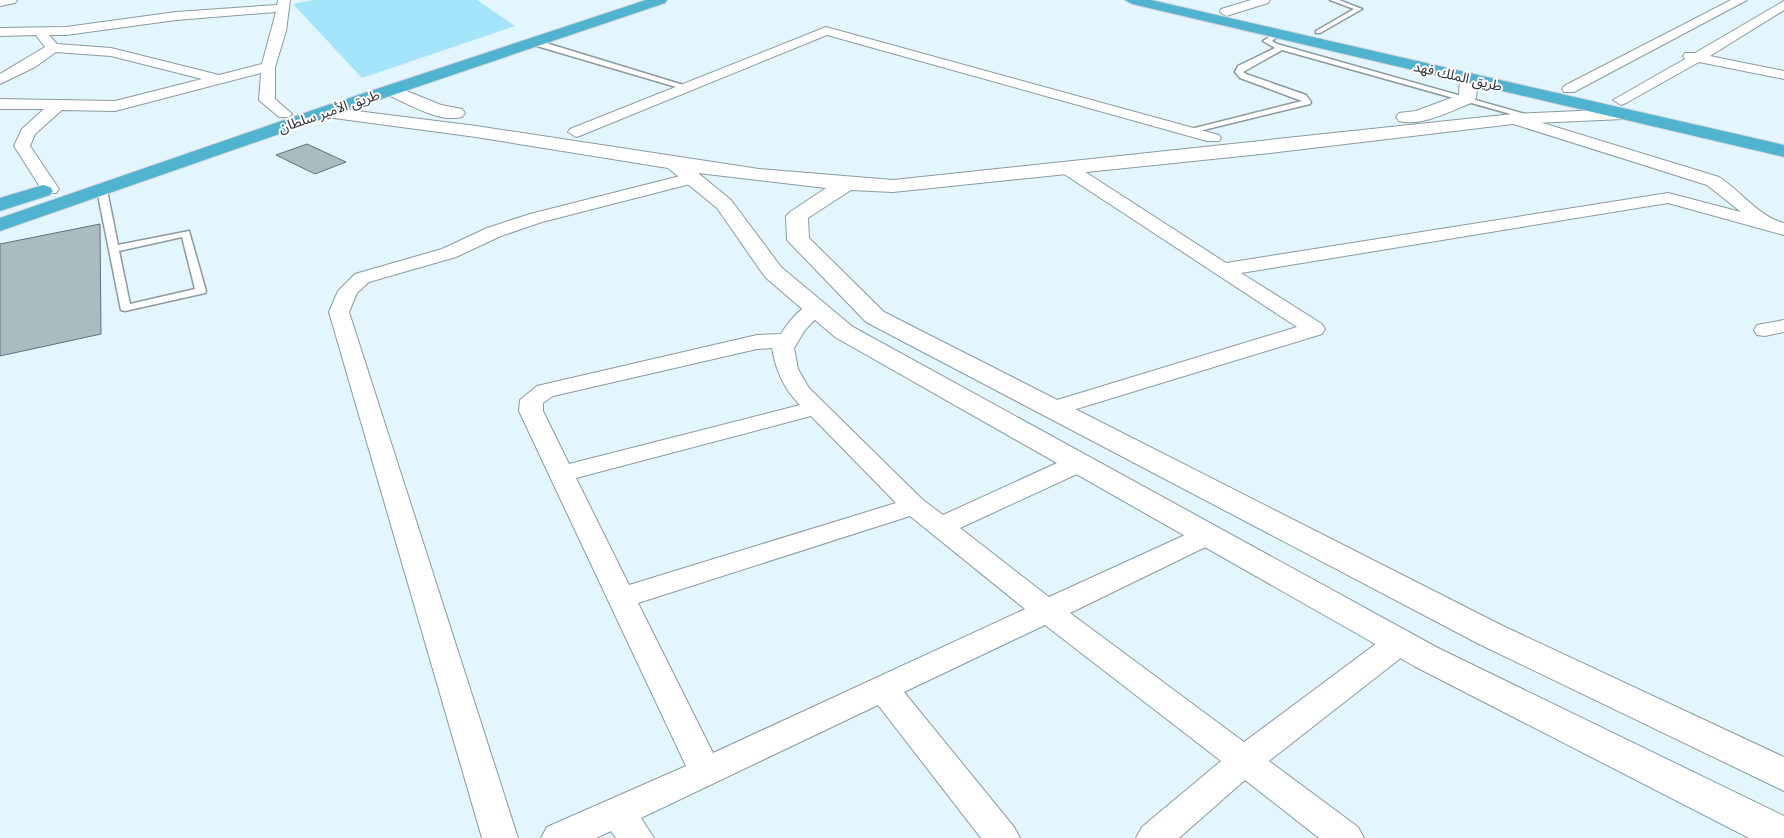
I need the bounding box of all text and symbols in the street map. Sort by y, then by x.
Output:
street label: طريق الملك فهد [1412,57,1504,96]
street label: طريق الأمير سلطان [276,85,382,138]

